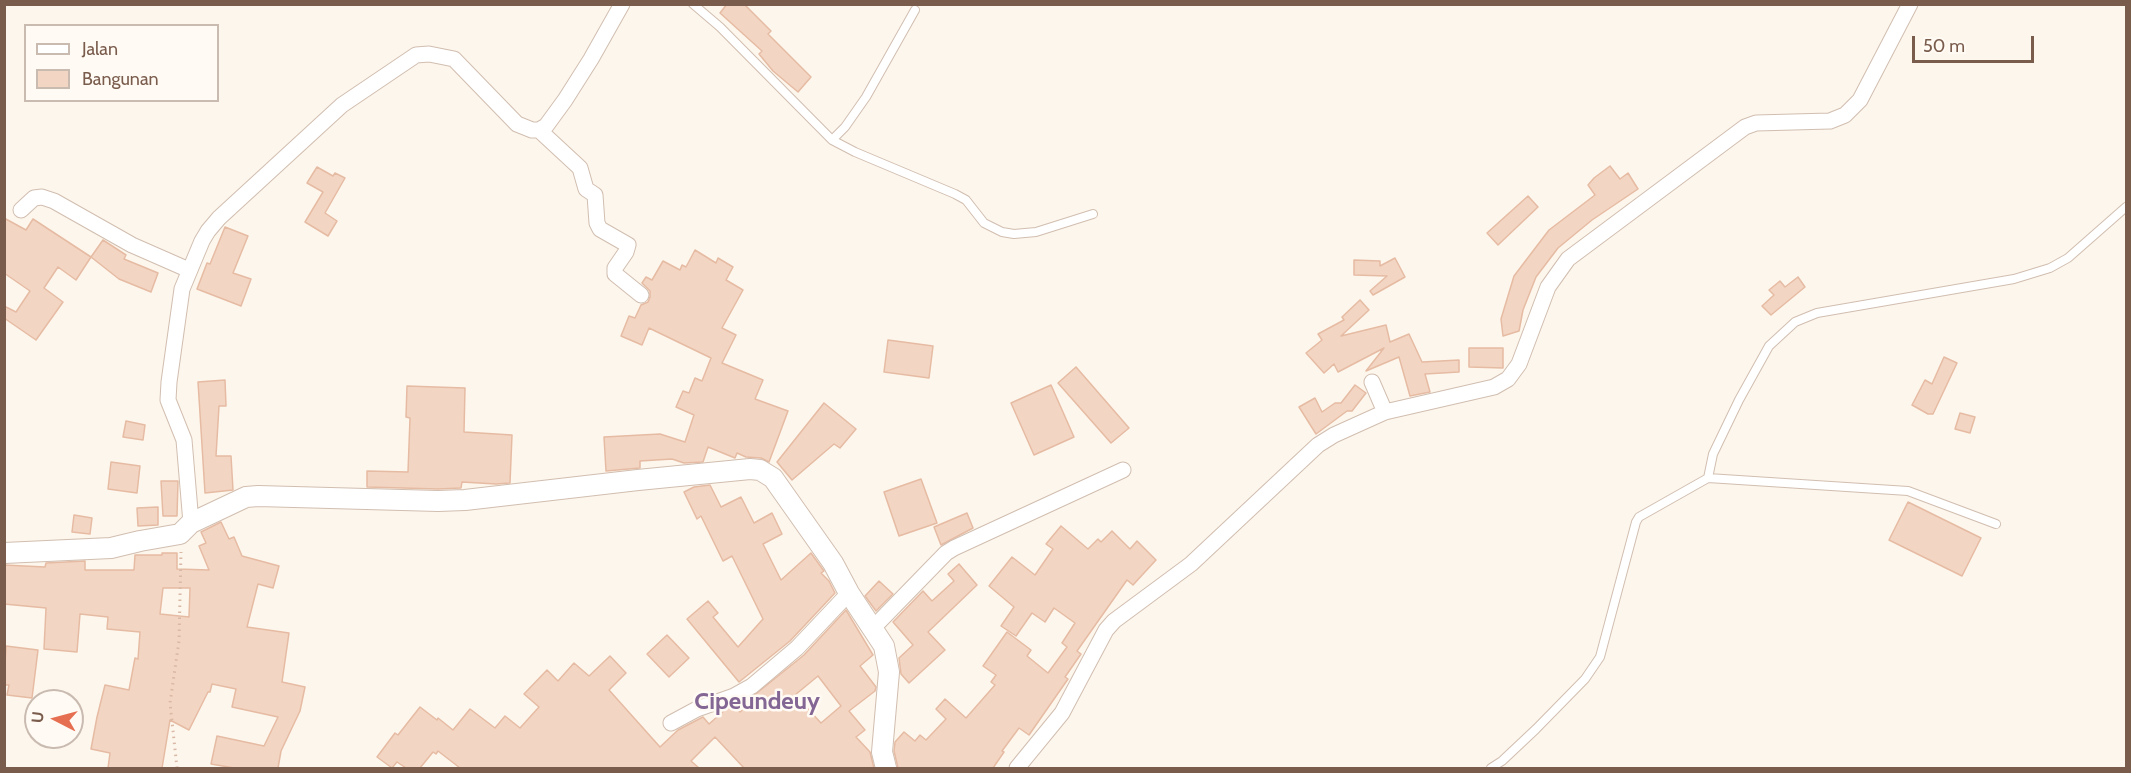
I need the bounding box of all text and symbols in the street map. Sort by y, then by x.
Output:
legend [24,24,219,102]
scale bar [1915,24,2036,62]
text: 50 m [1923,35,1965,57]
text: Jalan [82,38,118,60]
text: Bangunan [82,68,159,90]
district label: Cipeundeuy [694,688,820,716]
north arrow [24,689,84,749]
text: U [28,711,48,724]

